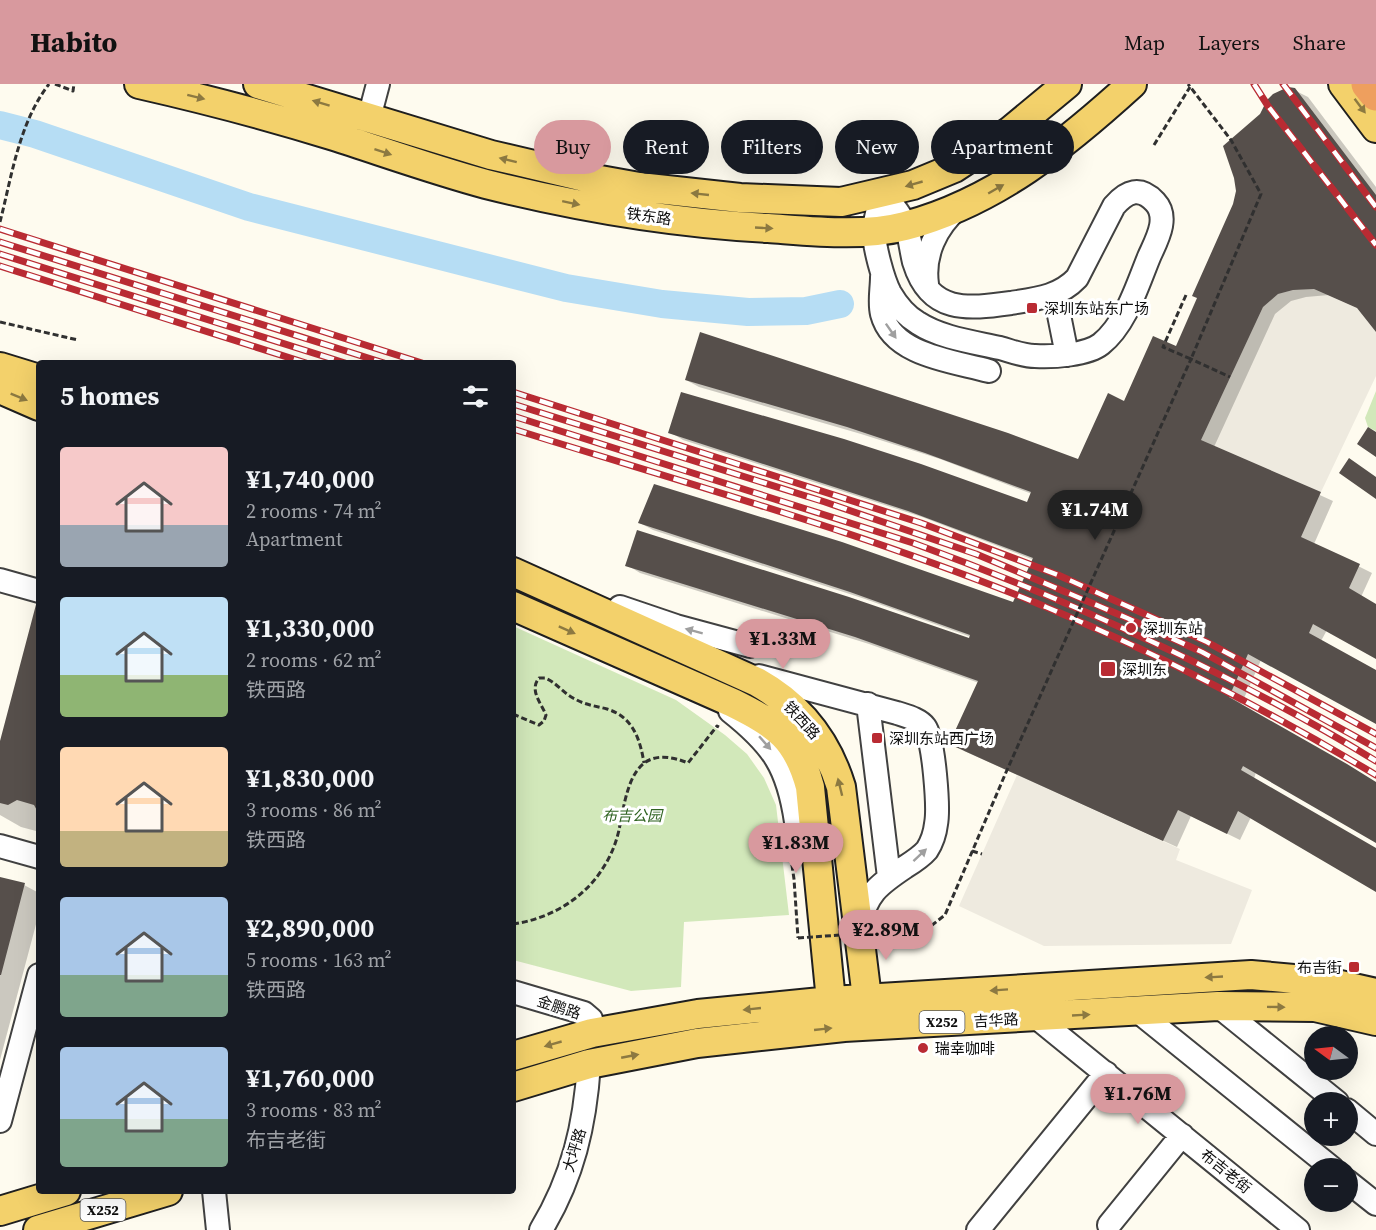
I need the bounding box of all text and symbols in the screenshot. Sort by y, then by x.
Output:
text: Habito [30,23,117,61]
text: Map [1124,28,1165,57]
text: Layers [1198,28,1260,57]
text: Share [1293,28,1346,57]
one-way arrow [187,93,205,102]
one-way arrow [312,97,330,107]
one-way arrow [1353,99,1365,114]
chip: Buy [534,120,611,174]
chip: Rent [623,120,709,174]
chip: Filters [721,120,823,174]
chip: New [835,120,919,174]
chip: Apartment [931,120,1074,174]
one-way arrow [374,148,392,157]
one-way arrow [499,154,517,164]
one-way arrow [905,180,923,189]
one-way arrow [988,184,1004,195]
one-way arrow [690,189,709,199]
one-way arrow [562,199,581,208]
street label: 铁东路 [625,202,673,230]
one-way arrow [755,223,774,233]
place label: 深圳东站东广场 [1044,298,1149,319]
marker: 深圳东站东广场 [1025,301,1039,315]
one-way arrow [885,322,897,338]
text: 5 homes [60,378,159,414]
icon: filters [459,380,492,413]
one-way arrow [11,392,29,402]
text: ¥1,740,000 [246,461,374,497]
icon: home [108,471,180,543]
pin: ¥1.74M [1046,490,1144,541]
text: ¥1.74M [1061,495,1129,523]
text: 2 rooms · 74 m² [246,497,382,525]
text: Apartment [246,525,343,553]
text: ¥1,330,000 [246,610,374,646]
place label: 深圳东站 [1143,618,1203,639]
pin: ¥1.33M [734,619,832,670]
icon: home [108,621,180,693]
marker: 深圳东站 [1124,621,1138,635]
text: ¥1.33M [749,624,817,652]
one-way arrow [558,625,576,635]
one-way arrow [685,626,703,635]
text: 2 rooms · 62 m² [246,646,382,674]
place label: 深圳东 [1122,659,1167,680]
marker: 深圳东 [1099,660,1117,678]
text: 铁西路 [246,676,306,704]
street label: 铁西路 [779,696,825,744]
place label: 深圳东站西广场 [889,728,994,749]
marker: 深圳东站西广场 [870,731,884,745]
one-way arrow [758,736,772,751]
text: ¥1,830,000 [246,760,374,796]
icon: home [108,771,180,843]
one-way arrow [835,778,845,796]
text: 3 rooms · 86 m² [246,796,382,824]
park label: 布吉公园 [602,805,664,826]
pin: ¥1.83M [747,823,845,874]
text: 铁西路 [246,826,306,854]
text: ¥1.83M [762,828,830,856]
one-way arrow [913,848,928,862]
text: ¥2,890,000 [246,910,374,946]
pin: ¥2.89M [837,910,935,961]
text: ¥2.89M [852,915,920,943]
icon: home [108,921,180,993]
text: 5 rooms · 163 m² [246,946,392,974]
place label: 布吉街 [1297,957,1342,978]
marker: 布吉街 [1347,960,1361,974]
one-way arrow [1205,972,1224,982]
text: 铁西路 [246,976,306,1004]
one-way arrow [989,985,1008,994]
street label: 金鹏路 [534,990,584,1024]
one-way arrow [1266,1002,1285,1011]
one-way arrow [743,1004,762,1014]
street label: 吉华路 [973,1008,1019,1032]
one-way arrow [1071,1010,1090,1020]
road number: X252 [920,1011,964,1033]
one-way arrow [814,1024,833,1034]
north arrow [1304,1026,1358,1080]
map controls [1304,1026,1358,1212]
place label: 瑞幸咖啡 [935,1038,995,1059]
one-way arrow [544,1040,562,1049]
marker: 瑞幸咖啡 [916,1041,930,1055]
one-way arrow [621,1051,640,1060]
text: ¥1,760,000 [246,1060,374,1096]
icon: home [108,1071,180,1143]
pin: ¥1.76M [1089,1074,1187,1125]
text: ¥1.76M [1104,1079,1172,1107]
button: + [1304,1092,1358,1146]
text: 3 rooms · 83 m² [246,1096,382,1124]
street label: 大坪路 [557,1125,591,1175]
text: 布吉老街 [246,1126,326,1154]
street label: 布吉老街 [1196,1144,1256,1198]
button: − [1304,1158,1358,1212]
road number: X252 [80,1199,126,1221]

